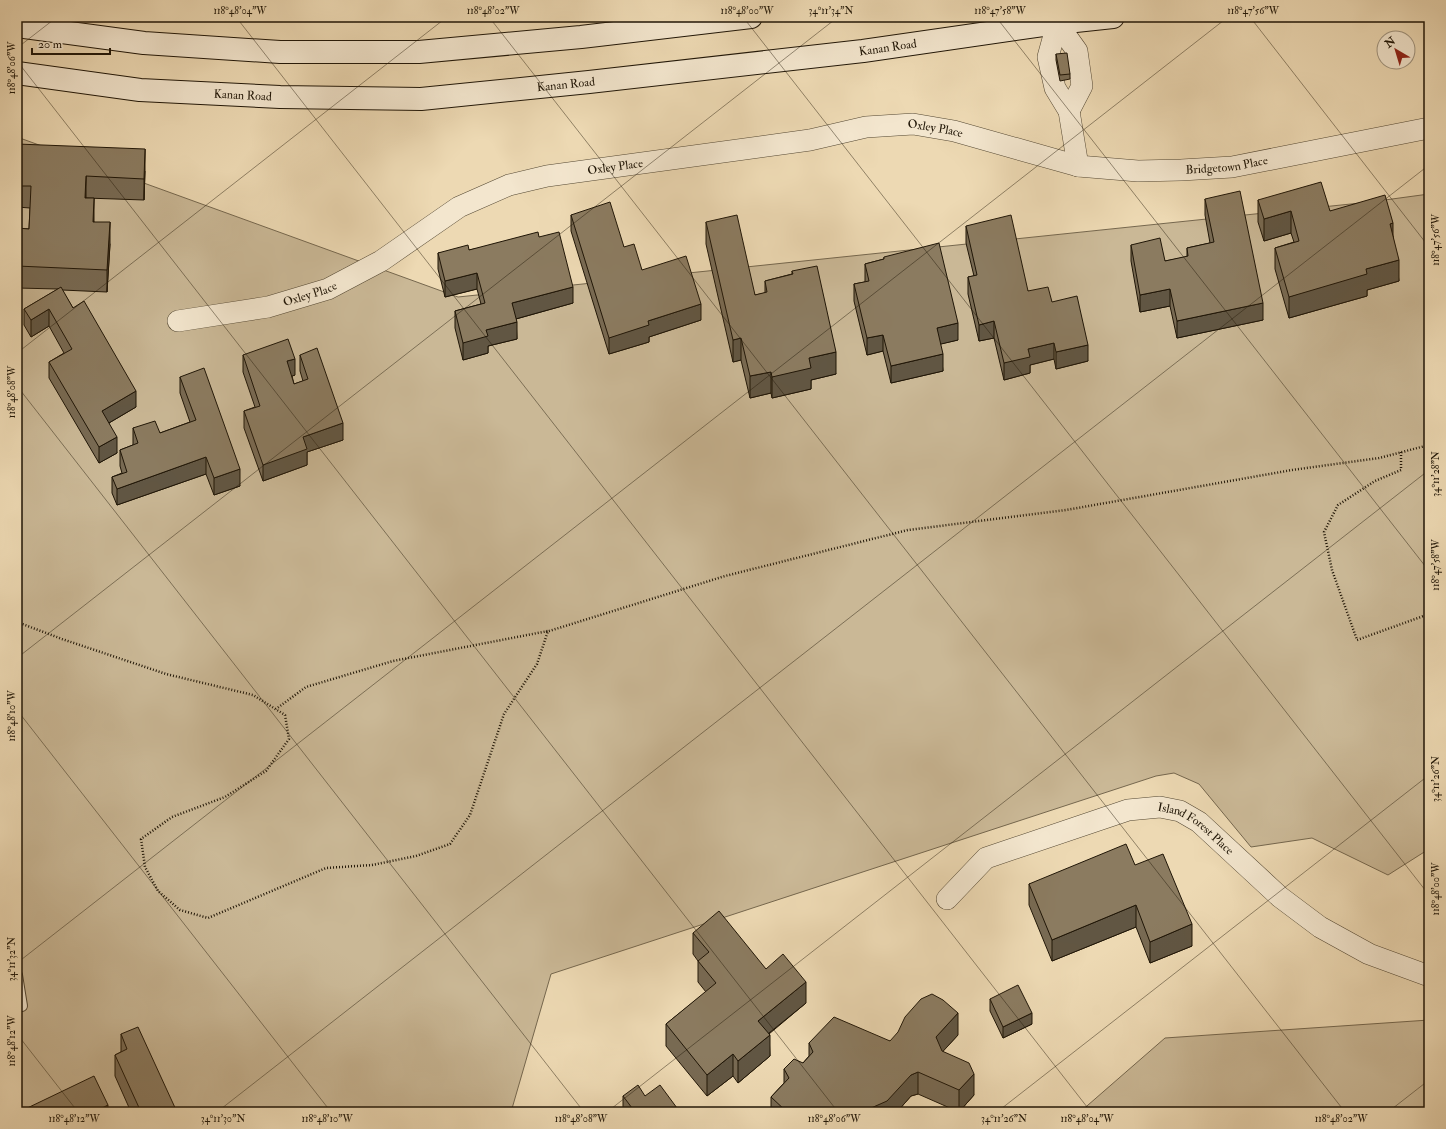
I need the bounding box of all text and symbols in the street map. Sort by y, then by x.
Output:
text: 118°48'04"W [213,5,267,17]
text: 118°48'02"W [467,5,520,17]
text: 118°48'00"W [721,5,774,17]
text: 34°11'34"N [809,5,854,17]
text: 118°47'58"W [974,5,1026,17]
text: 118°47'56"W [1227,5,1280,17]
scale bar [32,30,110,56]
north arrow [1376,30,1416,70]
text: N [1381,34,1399,51]
street label: Kanan Road [858,36,918,60]
text: 20 m [38,37,63,52]
text: 118°48'06"W [6,41,18,94]
street label: Kanan Road [536,74,596,95]
street label: Kanan Road [213,87,272,105]
street label: Oxley Place [907,117,965,141]
street label: Bridgetown Place [1185,153,1269,178]
street label: Oxley Place [587,156,644,178]
text: 118°47'56"W [1430,213,1442,266]
street label: Oxley Place [281,279,340,310]
text: 118°48'08"W [6,365,18,418]
text: 34°11'28"N [1430,451,1442,497]
text: 118°47'58"W [1430,539,1442,591]
text: 118°48'10"W [6,690,18,742]
text: 34°11'26"N [1430,756,1442,802]
street label: Island Forest Place [1156,800,1237,858]
text: 118°48'00"W [1430,862,1442,915]
text: 34°11'32"N [6,937,18,981]
text: 118°48'12"W [6,1015,18,1067]
text: 118°48'12"W [48,1113,100,1125]
text: 34°11'30"N [201,1113,245,1125]
text: 118°48'10"W [301,1113,353,1125]
text: 118°48'08"W [555,1113,608,1125]
text: 118°48'06"W [808,1113,861,1125]
text: 34°11'26"N [981,1113,1027,1125]
text: 118°48'04"W [1060,1113,1114,1125]
text: 118°48'02"W [1315,1113,1368,1125]

